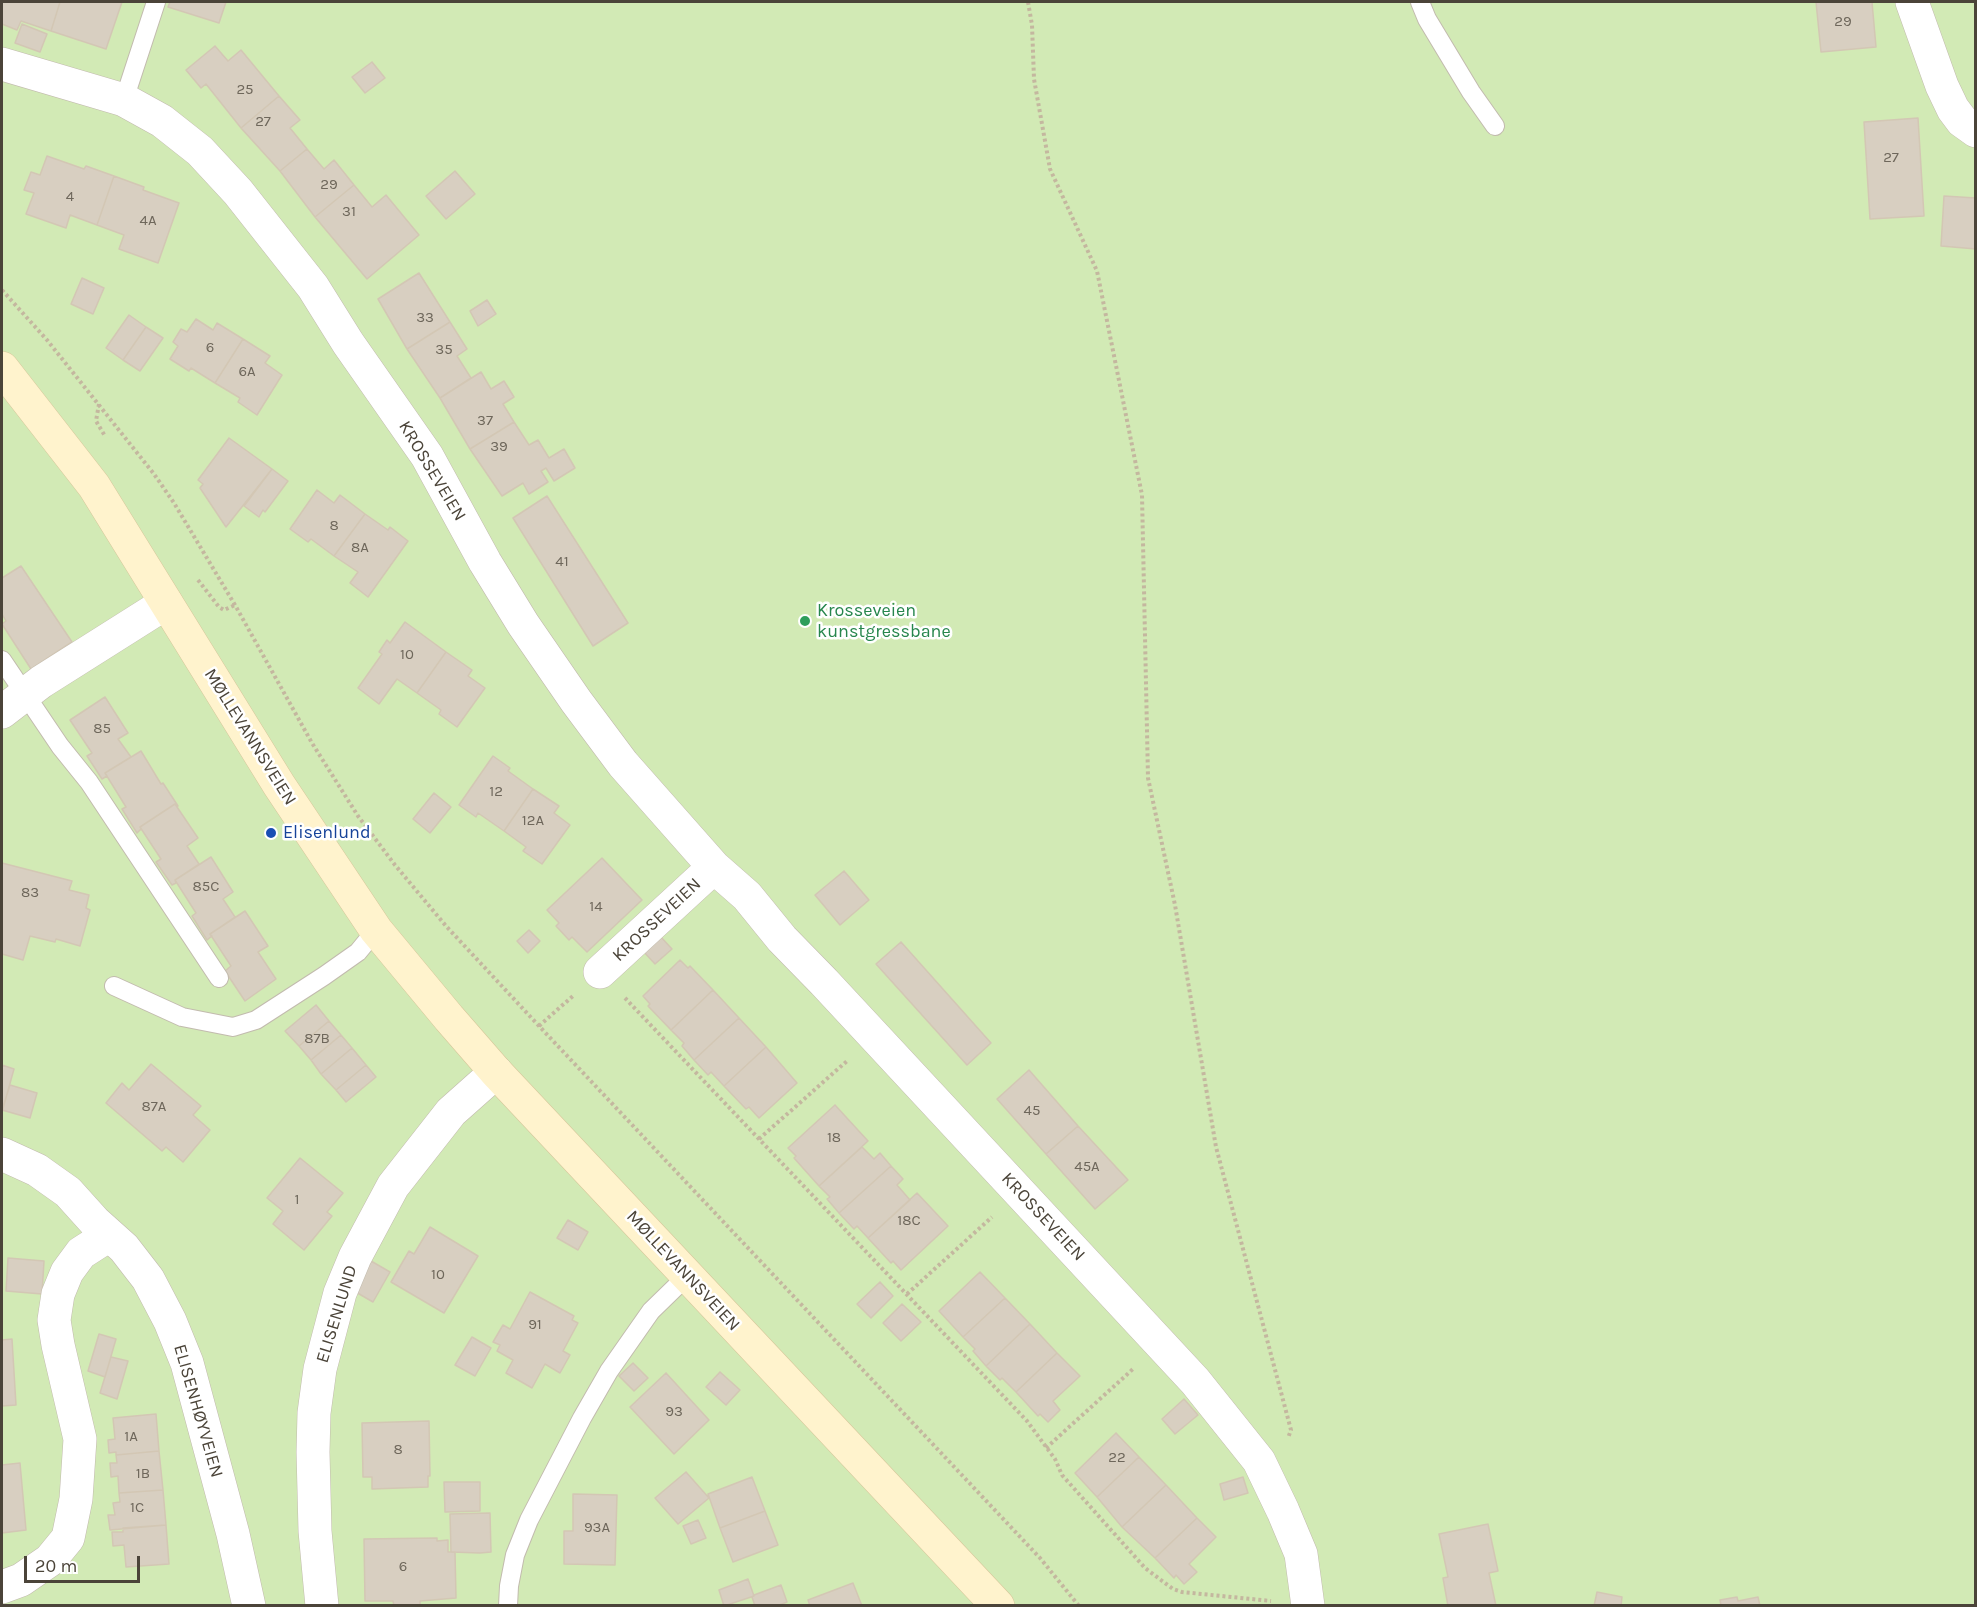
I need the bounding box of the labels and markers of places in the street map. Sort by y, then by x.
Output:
place label: Krosseveien kunstgressbane [817,600,951,642]
marker: Krosseveien kunstgressbane [798,614,812,628]
place label: Elisenlund [283,822,371,844]
marker: Elisenlund [264,826,278,840]

